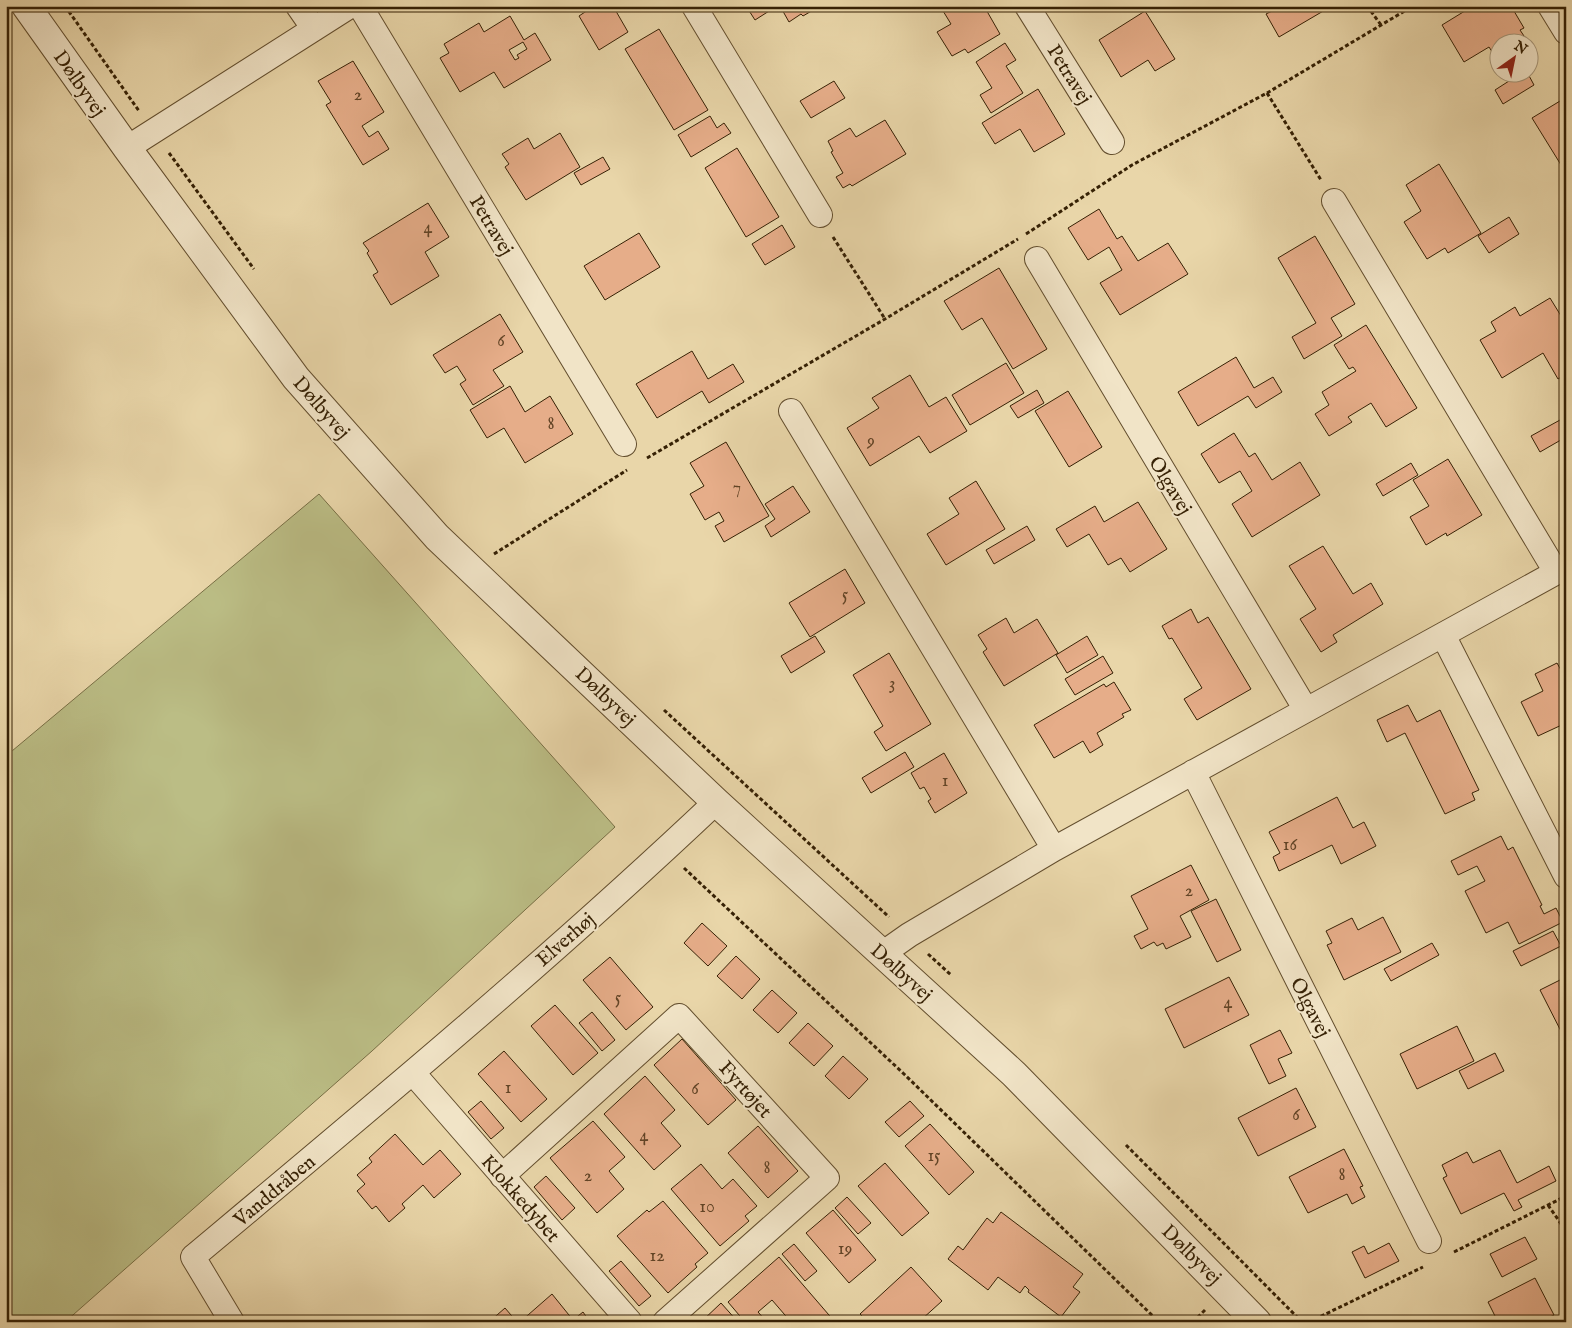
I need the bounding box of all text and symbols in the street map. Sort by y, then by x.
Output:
north arrow [1490,32,1540,82]
text: N [1510,37,1531,59]
street label: Petravej [1041,40,1097,109]
street label: Dølbyvej [47,46,111,122]
house number: 2 [354,84,362,107]
street label: Petravej [463,191,518,260]
house number: 4 [424,217,433,240]
house number: 6 [497,330,505,353]
street label: Dølbyvej [287,371,355,445]
house number: 8 [547,413,555,436]
house number: 9 [866,430,875,453]
street label: Olgavej [1143,452,1197,520]
house number: 7 [733,477,741,500]
house number: 5 [842,584,849,607]
street label: Dølbyvej [569,662,641,732]
house number: 3 [889,673,895,696]
house number: 1 [942,770,948,793]
house number: 16 [1283,834,1298,857]
house number: 2 [1185,880,1193,903]
street label: Elverhøj [531,908,601,973]
street label: Dølbyvej [865,939,937,1008]
street label: Olgavej [1284,973,1335,1042]
house number: 5 [615,987,622,1010]
house number: 4 [1224,992,1233,1015]
street label: Fyrtøjet [713,1056,777,1124]
house number: 1 [505,1077,511,1100]
house number: 6 [691,1078,699,1101]
house number: 6 [1292,1104,1300,1127]
house number: 4 [640,1125,649,1148]
house number: 15 [927,1145,941,1168]
street label: Vanddråben [228,1150,321,1233]
street label: Klokkedybet [475,1150,565,1248]
house number: 8 [763,1157,771,1180]
house number: 8 [1338,1164,1346,1187]
house number: 2 [584,1165,592,1188]
house number: 10 [699,1196,715,1219]
street label: Dølbyvej [1155,1220,1226,1291]
house number: 19 [838,1238,852,1261]
house number: 12 [649,1245,665,1268]

